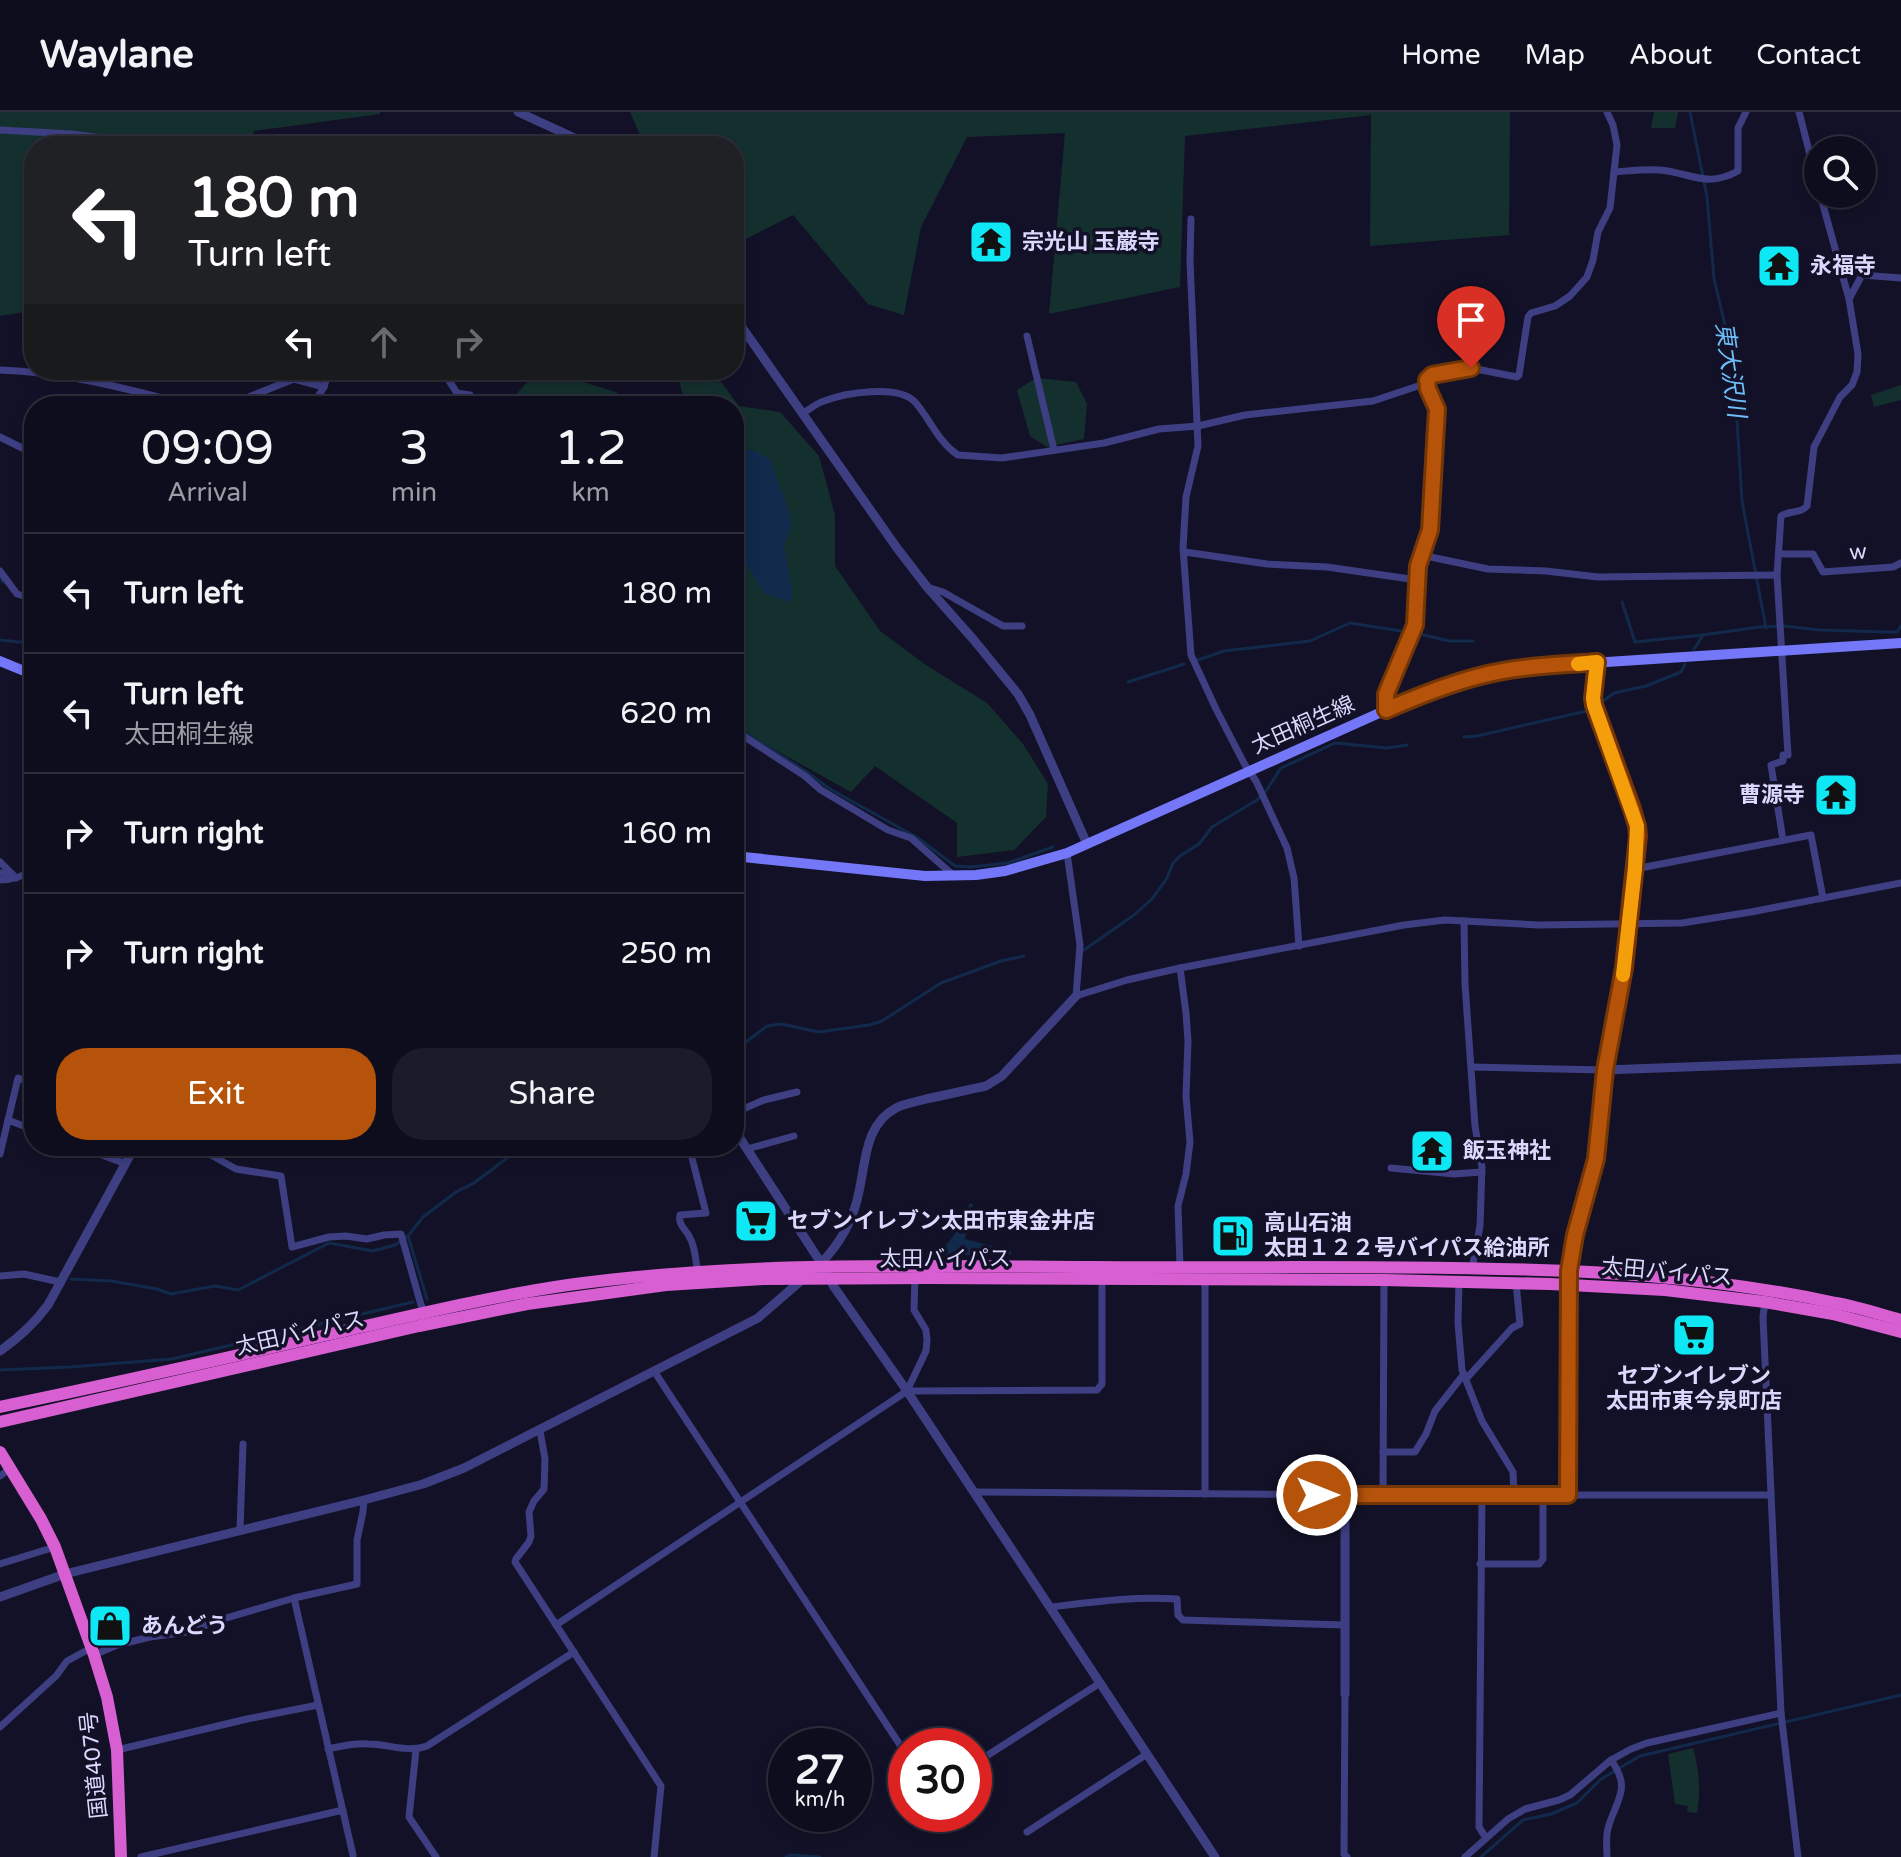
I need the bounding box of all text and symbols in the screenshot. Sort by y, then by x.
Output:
text: Waylane [40,32,194,78]
text: Home [1401,38,1481,72]
text: Map [1525,38,1585,72]
text: About [1629,38,1712,72]
text: Contact [1756,38,1861,72]
map controls [1804,136,1876,208]
button: search [1804,136,1876,208]
text: 180 m [188,165,359,232]
icon: left [56,168,160,272]
temple icon: 宗光山 玉巌寺 [967,218,1015,266]
place label: 宗光山 玉巌寺 [1022,229,1160,255]
text: Turn left [188,233,331,276]
temple icon: 永福寺 [1755,242,1803,290]
place label: 永福寺 [1810,253,1876,279]
pin [1437,286,1505,368]
icon: arrive [1449,298,1493,342]
icon: left [278,320,322,364]
icon: ahead [362,320,406,364]
icon: right [446,320,490,364]
water label: 東大沢川 [1709,320,1751,423]
text: 09:09 [141,420,274,478]
text: 3 [399,420,429,478]
text: 1.2 [554,420,627,478]
text: Arrival [167,477,248,508]
text: min [391,477,437,508]
text: km [572,477,610,508]
street label: w [1848,538,1868,566]
icon: left [56,571,100,615]
text: Turn left [124,575,243,612]
text: 180 m [620,575,712,612]
text: Turn left [124,676,243,713]
icon: left [56,691,100,735]
street label: 太田桐生線 [1247,691,1359,759]
text: 620 m [620,695,712,732]
text: 太田桐生線 [124,719,254,750]
temple icon: 曹源寺 [1812,771,1860,819]
place label: 曹源寺 [1739,782,1805,808]
icon: right [56,811,100,855]
text: Turn right [124,815,264,852]
text: 160 m [620,815,712,852]
icon: right [56,931,100,975]
text: Turn right [124,935,264,972]
text: 250 m [620,935,712,972]
button: Exit [56,1048,376,1140]
button: Share [392,1048,712,1140]
temple icon: 飯玉神社 [1408,1127,1456,1175]
place label: 飯玉神社 [1462,1138,1551,1164]
supermarket icon: セブンイレブン太田市東金井店 [732,1197,780,1245]
place label: セブンイレブン太田市東金井店 [787,1208,1095,1234]
place label: 高山石油 太田１２２号バイパス給油所 [1264,1210,1550,1261]
fuel station icon: 高山石油 太田１２２号バイパス給油所 [1209,1212,1257,1260]
street label: 太田バイパス [879,1246,1011,1272]
street label: 太田バイパス [1600,1253,1734,1291]
street label: 太田バイパス [233,1306,367,1360]
supermarket icon: セブンイレブン 太田市東今泉町店 [1670,1311,1718,1359]
place label: セブンイレブン 太田市東今泉町店 [1606,1363,1782,1414]
position arrow [1275,1453,1359,1537]
shop icon: あんどう [86,1602,134,1650]
place label: あんどう [141,1613,228,1639]
street label: 国道407号 [75,1710,113,1820]
speed limit sign: 30 [888,1728,992,1832]
text: 27 [795,1746,845,1794]
text: km/h [795,1788,845,1812]

